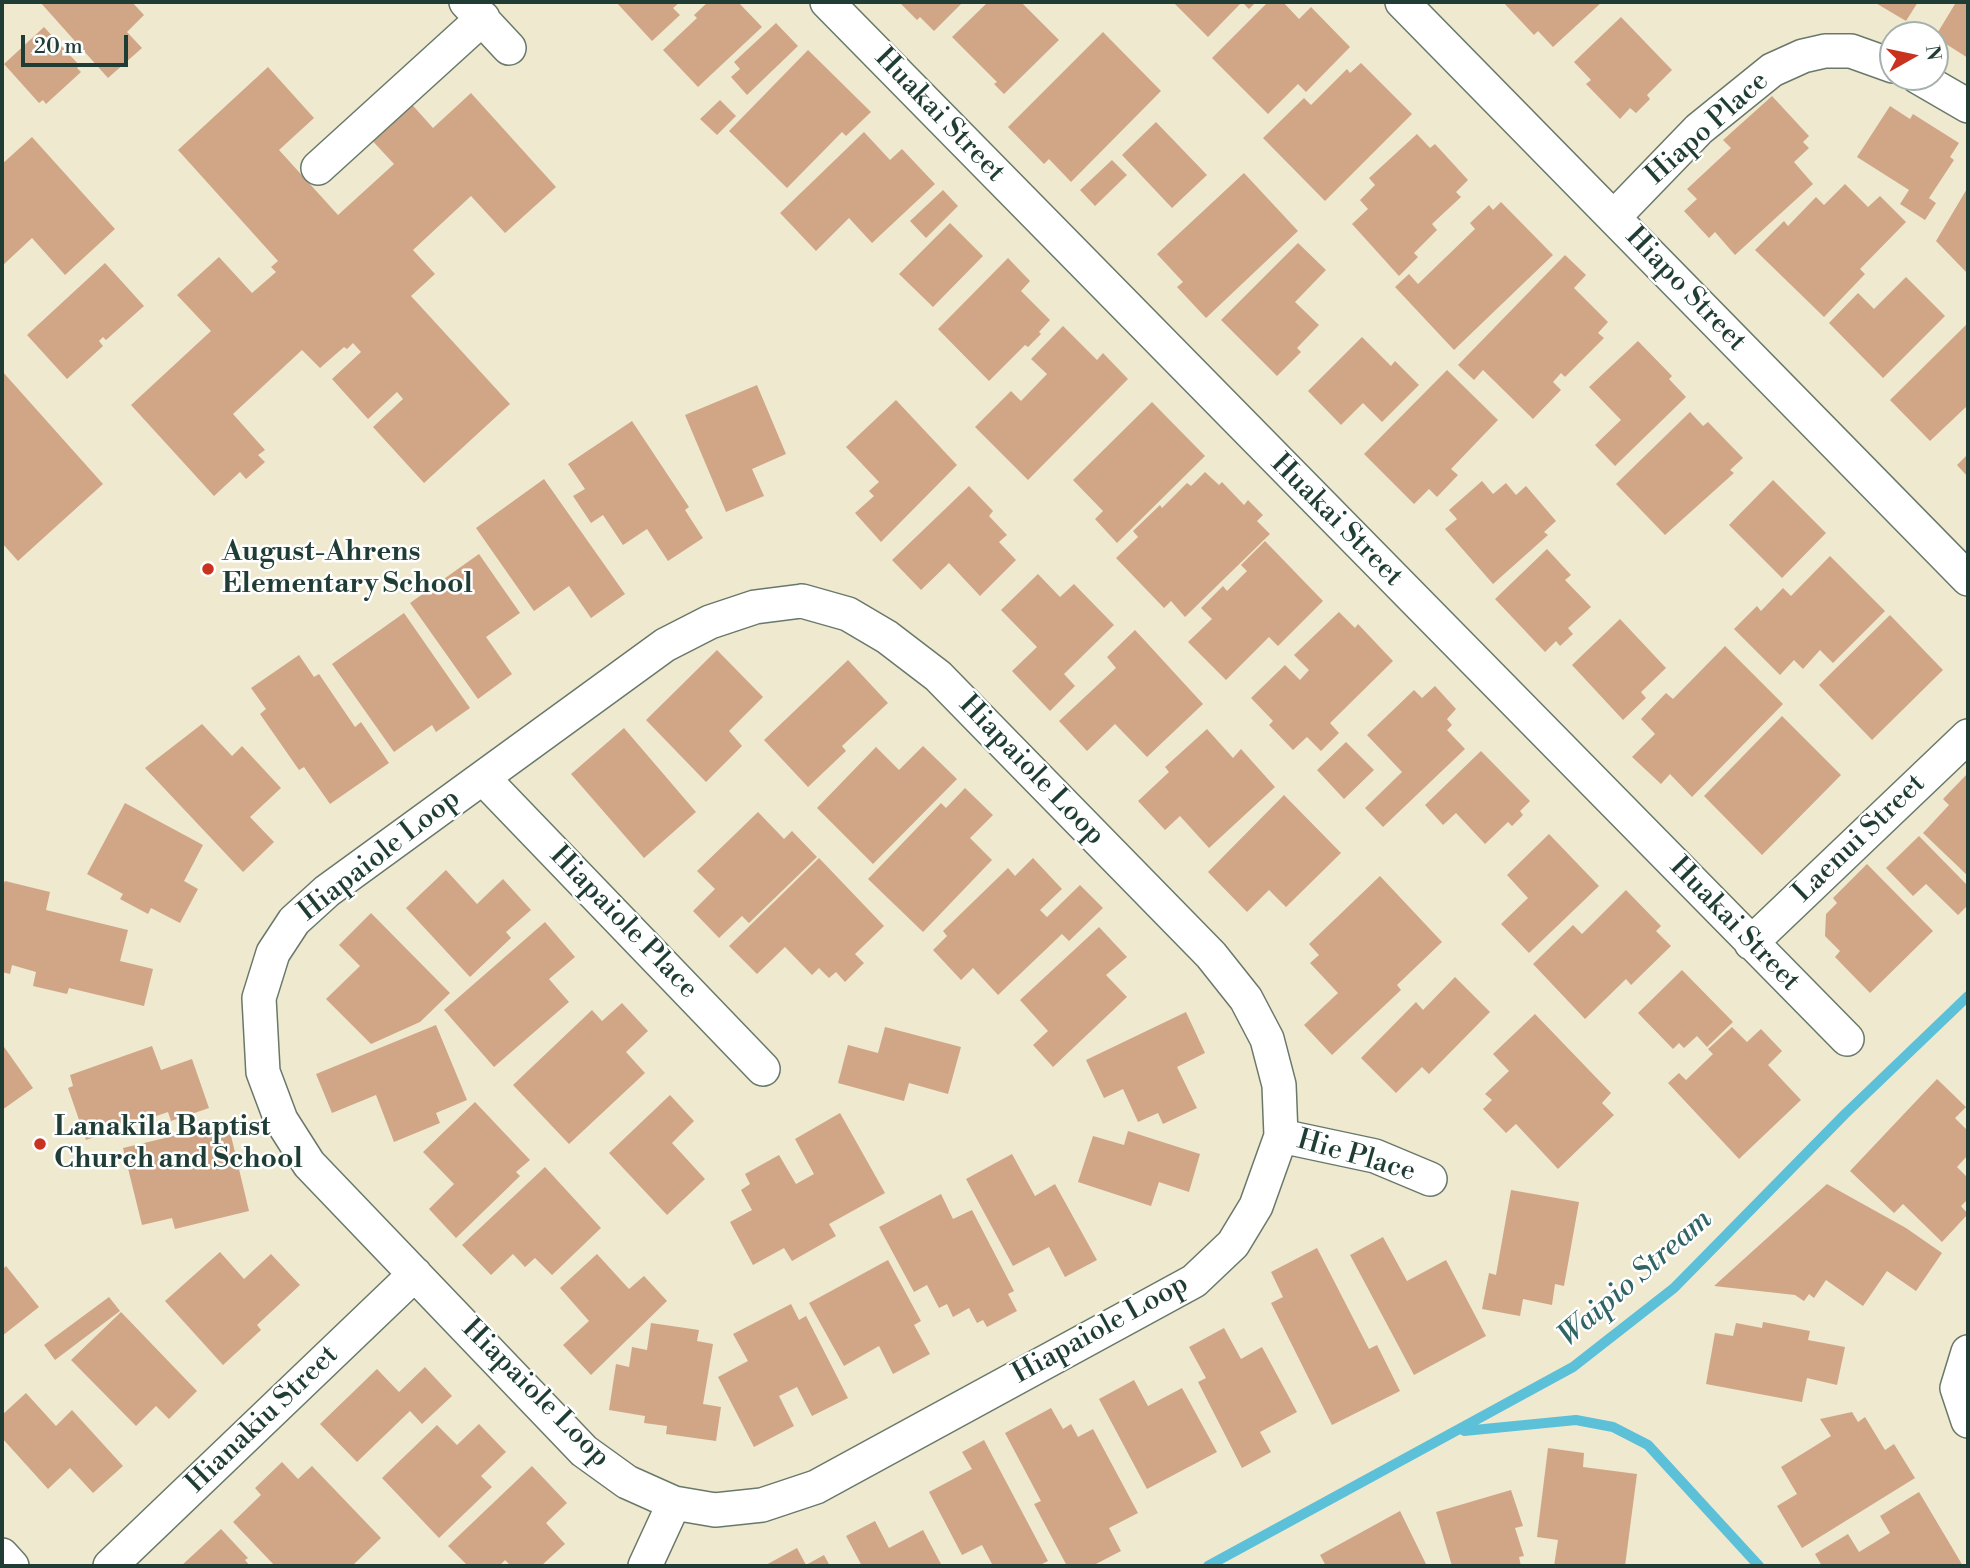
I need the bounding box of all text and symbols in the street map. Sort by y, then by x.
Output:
scale bar [24,21,131,65]
north arrow [1879,21,1949,91]
text: 20 m [34,34,83,60]
street label: Huakai Street [867,42,1011,190]
text: N [1920,44,1946,62]
street label: Hiapo Place [1640,65,1776,193]
street label: Hiapo Street [1617,221,1753,359]
street label: Huakai Street [1263,448,1409,594]
place label: August-Ahrens Elementary School [222,536,473,602]
marker: August-Ahrens Elementary School [200,561,216,577]
street label: Hiapaiole Loop [951,689,1111,853]
street label: Laenui Street [1787,768,1933,910]
street label: Hiapaiole Loop [293,783,467,929]
street label: Hiapaiole Place [542,840,704,1006]
street label: Huakai Street [1662,851,1806,999]
place label: Lanakila Baptist Church and School [54,1111,303,1177]
street label: Hie Place [1293,1124,1419,1190]
marker: Lanakila Baptist Church and School [32,1136,48,1152]
water label: Waipio Stream [1552,1202,1720,1356]
street label: Hiapaiole Loop [1007,1268,1195,1392]
street label: Hiapaiole Loop [454,1313,616,1475]
street label: Hianakiu Street [180,1339,346,1501]

